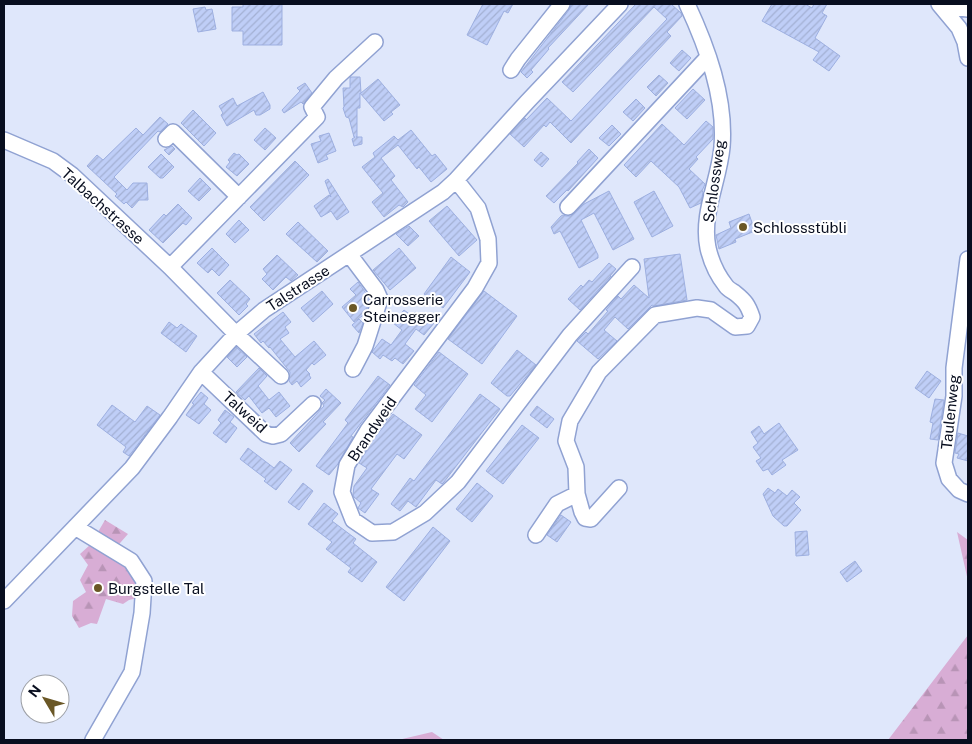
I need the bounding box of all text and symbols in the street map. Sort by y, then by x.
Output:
street label: Schlossweg [700,138,728,224]
street label: Talbachstrasse [58,164,148,248]
place label: Schlossstübli [753,219,847,236]
marker: Schlossstübli [737,221,749,233]
street label: Talstrasse [263,261,333,315]
place label: Carrosserie Steinegger [363,291,443,325]
marker: Carrosserie Steinegger [347,302,359,314]
street label: Taulenweg [938,374,962,450]
street label: Talweid [220,388,270,436]
street label: Brandweid [344,393,400,465]
place label: Burgstelle Tal [108,580,204,597]
marker: Burgstelle Tal [92,582,104,594]
north arrow [20,674,70,724]
text: N [25,682,44,700]

